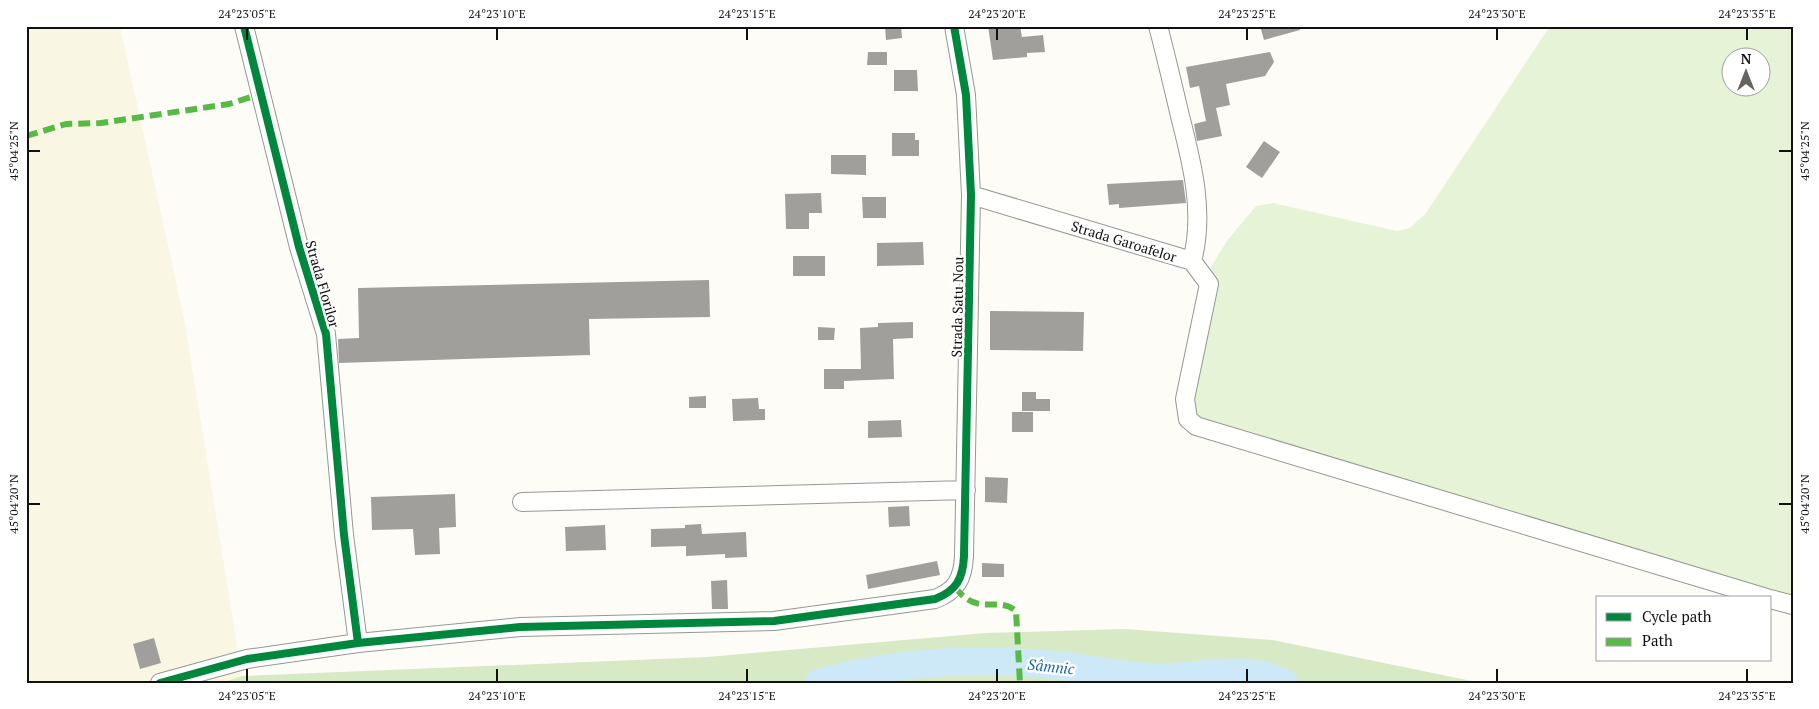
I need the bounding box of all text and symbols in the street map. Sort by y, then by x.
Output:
text: 24°23'05"E [218,6,276,21]
text: 24°23'10"E [468,6,526,21]
text: 24°23'15"E [718,6,776,21]
text: 24°23'20"E [968,6,1026,21]
text: 24°23'25"E [1218,6,1276,21]
text: 24°23'30"E [1468,6,1526,21]
text: 24°23'35"E [1718,6,1776,21]
north arrow [1722,48,1772,98]
text: N [1741,49,1752,68]
text: 45°04'25"N [6,121,21,181]
text: 45°04'25"N [1797,121,1812,181]
street label: Strada Garoafelor [1069,216,1180,266]
street label: Strada Florilor [301,238,345,330]
street label: Strada Satu Nou [947,257,967,357]
text: 45°04'20"N [6,474,21,534]
text: 45°04'20"N [1797,474,1812,534]
legend [1596,596,1772,662]
text: Cycle path [1642,606,1712,626]
text: Path [1642,630,1673,650]
water label: Sâmnic [1027,654,1076,678]
text: 24°23'05"E [218,688,276,703]
text: 24°23'10"E [468,688,526,703]
text: 24°23'15"E [718,688,776,703]
text: 24°23'20"E [968,688,1026,703]
text: 24°23'25"E [1218,688,1276,703]
text: 24°23'30"E [1468,688,1526,703]
text: 24°23'35"E [1718,688,1776,703]

